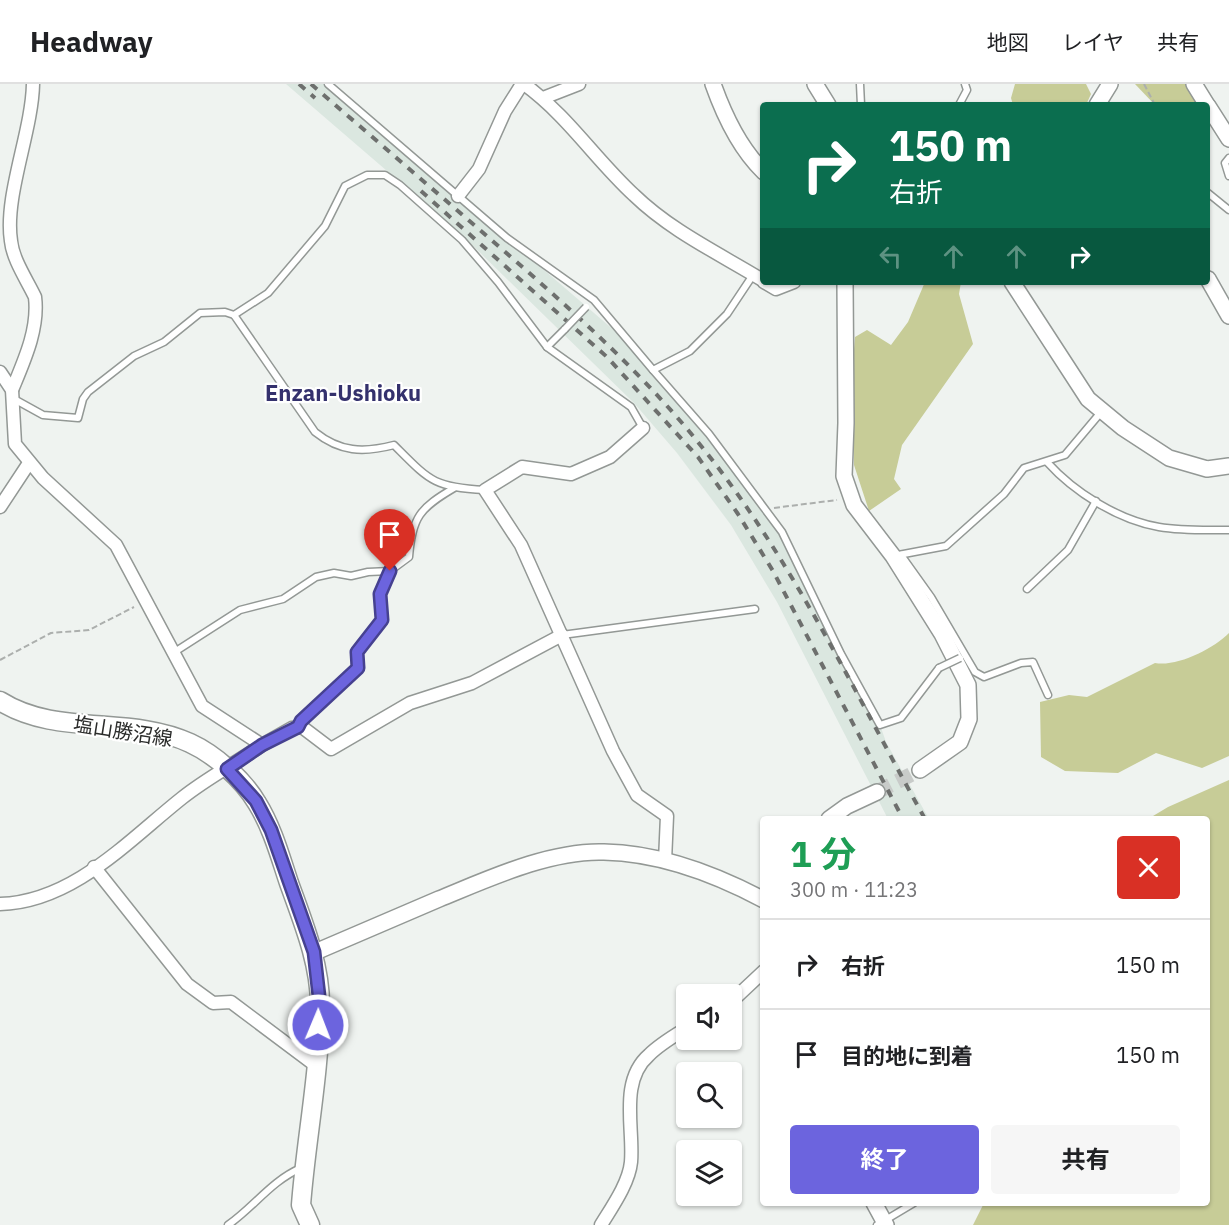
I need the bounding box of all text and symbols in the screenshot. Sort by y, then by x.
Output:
text: Headway [30,23,153,60]
text: 地図 [987,28,1029,56]
text: レイヤ [1062,28,1124,56]
text: 共有 [1157,28,1199,56]
text: 150 m [889,118,1012,173]
icon: right [790,126,868,204]
text: 右折 [889,174,943,209]
icon: left [874,240,907,273]
icon: ahead [937,240,970,273]
icon: ahead [1000,240,1033,273]
icon: right [1063,240,1096,273]
district label: Enzan-Ushioku [265,378,421,407]
pin [364,509,415,571]
icon: arrive [373,518,406,551]
street label: 塩山勝沼線 [72,710,174,752]
text: 1 分 [790,830,856,877]
button: close [1117,836,1180,899]
text: 300 m · 11:23 [790,876,918,903]
icon: right [790,948,823,981]
text: 150 m [1116,950,1180,979]
text: 右折 [841,951,885,980]
map controls [676,984,742,1206]
button: sound [676,984,742,1050]
position arrow [286,993,350,1057]
icon: arrive [790,1038,823,1071]
text: 150 m [1116,1040,1180,1069]
text: 目的地に到着 [841,1041,973,1070]
button: search [676,1062,742,1128]
button: 終了 [790,1125,979,1194]
button: 共有 [991,1125,1180,1194]
button: layers [676,1140,742,1206]

